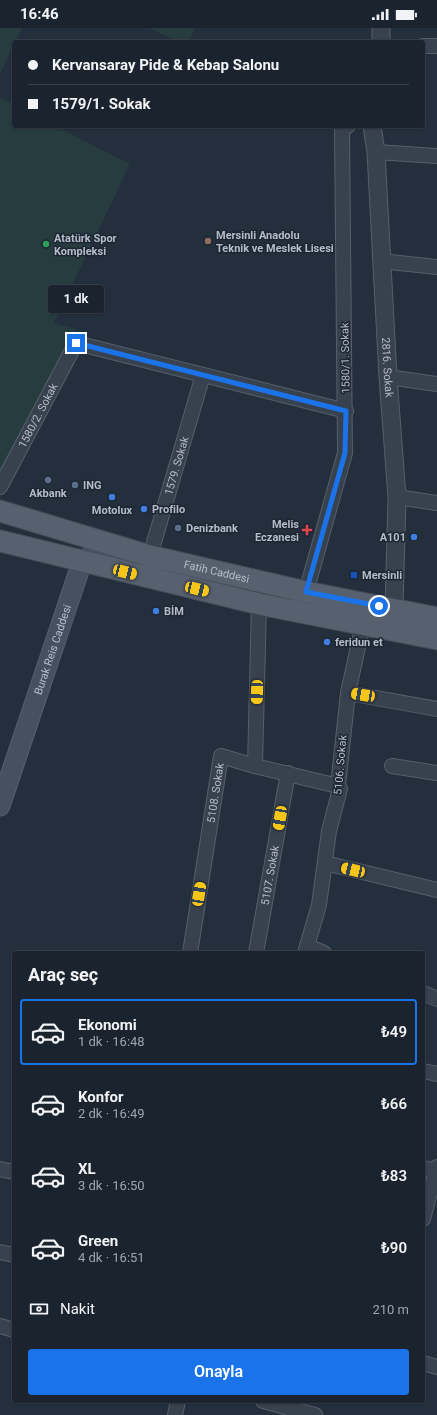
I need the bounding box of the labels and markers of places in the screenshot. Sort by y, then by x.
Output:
place label: Mersinli Anadolu Teknik ve Meslek Lisesi [216,229,334,255]
place label: Atatürk Spor Kompleksi [54,232,117,258]
marker: Mersinli Anadolu Teknik ve Meslek Lisesi [203,236,213,246]
marker: Atatürk Spor Kompleksi [41,239,51,249]
marker: Akbank [43,475,53,485]
place label: ING [83,479,101,492]
marker: ING [70,480,80,490]
place label: Akbank [29,487,67,500]
marker: Motolux [107,492,117,502]
place label: Profilo [152,503,185,516]
place label: Motolux [92,504,133,517]
marker: Profilo [139,504,149,514]
place label: Melis Eczanesi [255,518,299,544]
place label: Denizbank [186,522,238,535]
marker: Denizbank [173,523,183,533]
marker: Melis Eczanesi [302,525,312,535]
place label: A101 [380,531,406,544]
marker: A101 [409,532,419,542]
place label: Mersinli [362,569,402,582]
marker: Mersinli [349,570,359,580]
place label: BİM [164,604,184,618]
marker: BİM [151,606,161,616]
place label: feridun et [335,636,383,649]
marker: feridun et [322,637,332,647]

